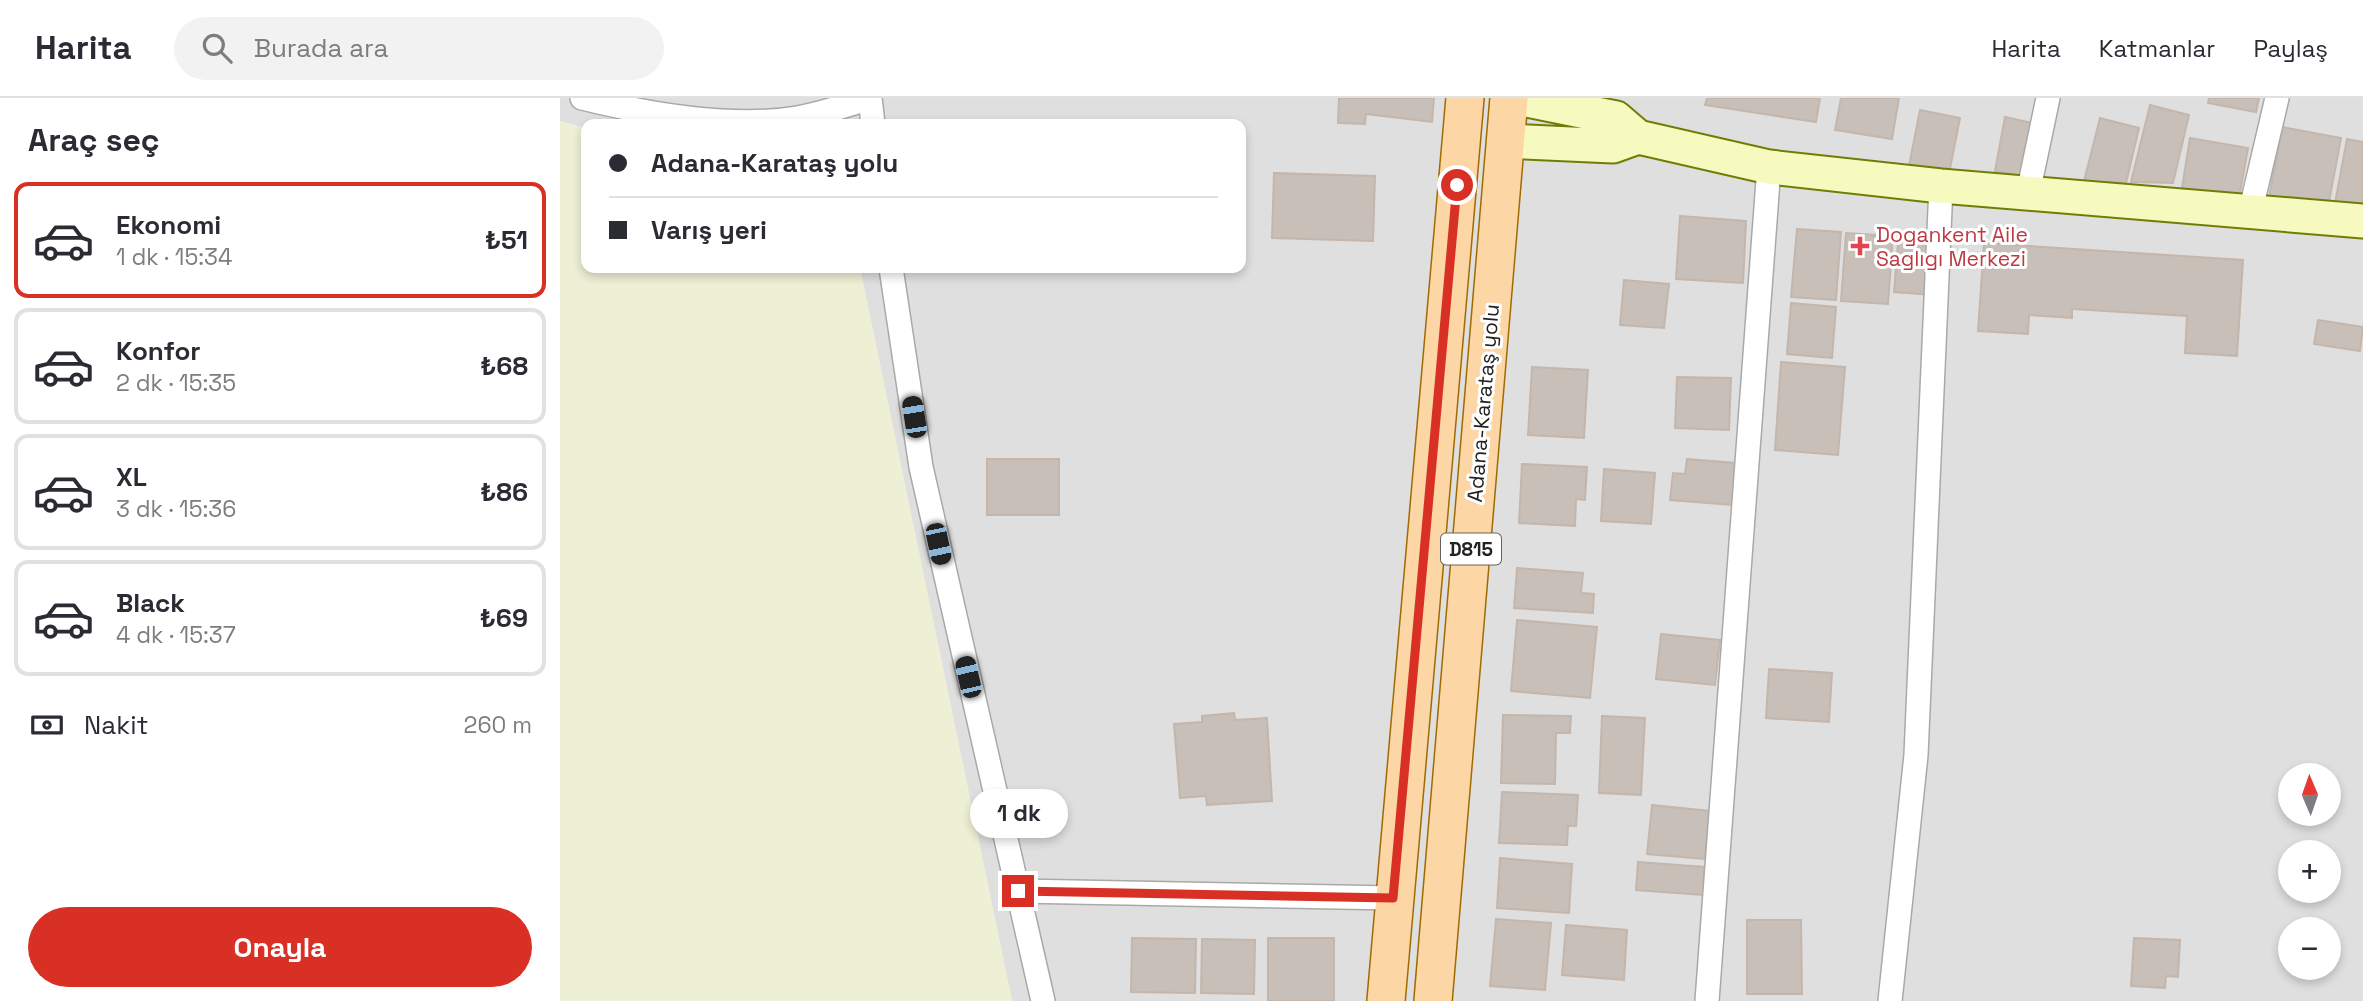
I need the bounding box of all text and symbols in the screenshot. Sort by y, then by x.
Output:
search box [174,17,664,80]
text: Harita [35,27,132,69]
icon: search [198,29,236,67]
text: Burada ara [254,31,388,65]
text: Harita [1992,33,2061,64]
text: Katmanlar [2099,33,2215,64]
text: Paylaş [2253,33,2328,64]
text: Araç seç [28,120,160,160]
text: Adana-Karataş yolu [651,146,898,180]
route start [1441,169,1473,201]
text: Ekonomi [116,208,221,242]
icon: car [32,209,95,272]
text: Varış yeri [651,213,767,247]
place label: Dogankent Aile Saglıgı Merkezi [1876,221,2028,272]
text: ₺51 [485,223,528,257]
marker: Dogankent Aile Saglıgı Merkezi [1850,236,1870,256]
text: 1 dk · 15:34 [116,242,232,272]
street label: Adana-Karataş yolu [1461,303,1505,503]
text: Konfor [116,334,201,368]
icon: car [32,335,95,398]
text: ₺68 [480,349,528,383]
text: 2 dk · 15:35 [116,368,236,398]
car [901,395,928,439]
text: XL [116,460,147,494]
icon: car [32,461,95,524]
text: ₺86 [480,475,528,509]
text: 3 dk · 15:36 [116,494,236,524]
car [924,521,953,567]
road number: D815 [1441,534,1501,564]
text: Black [116,586,185,620]
icon: car [32,587,95,650]
text: ₺69 [480,601,528,635]
text: 4 dk · 15:37 [116,620,236,650]
car [954,654,983,700]
icon: cash [28,706,66,744]
text: Nakit [84,708,149,742]
text: 260 m [464,710,532,740]
north arrow [2278,763,2342,826]
map controls [2278,763,2341,980]
callout: 1 dk [969,790,1067,838]
text: 1 dk [997,798,1041,828]
button: + [2278,840,2341,903]
route end [1002,875,1034,907]
button: Onayla [28,907,532,987]
button: − [2278,917,2341,980]

